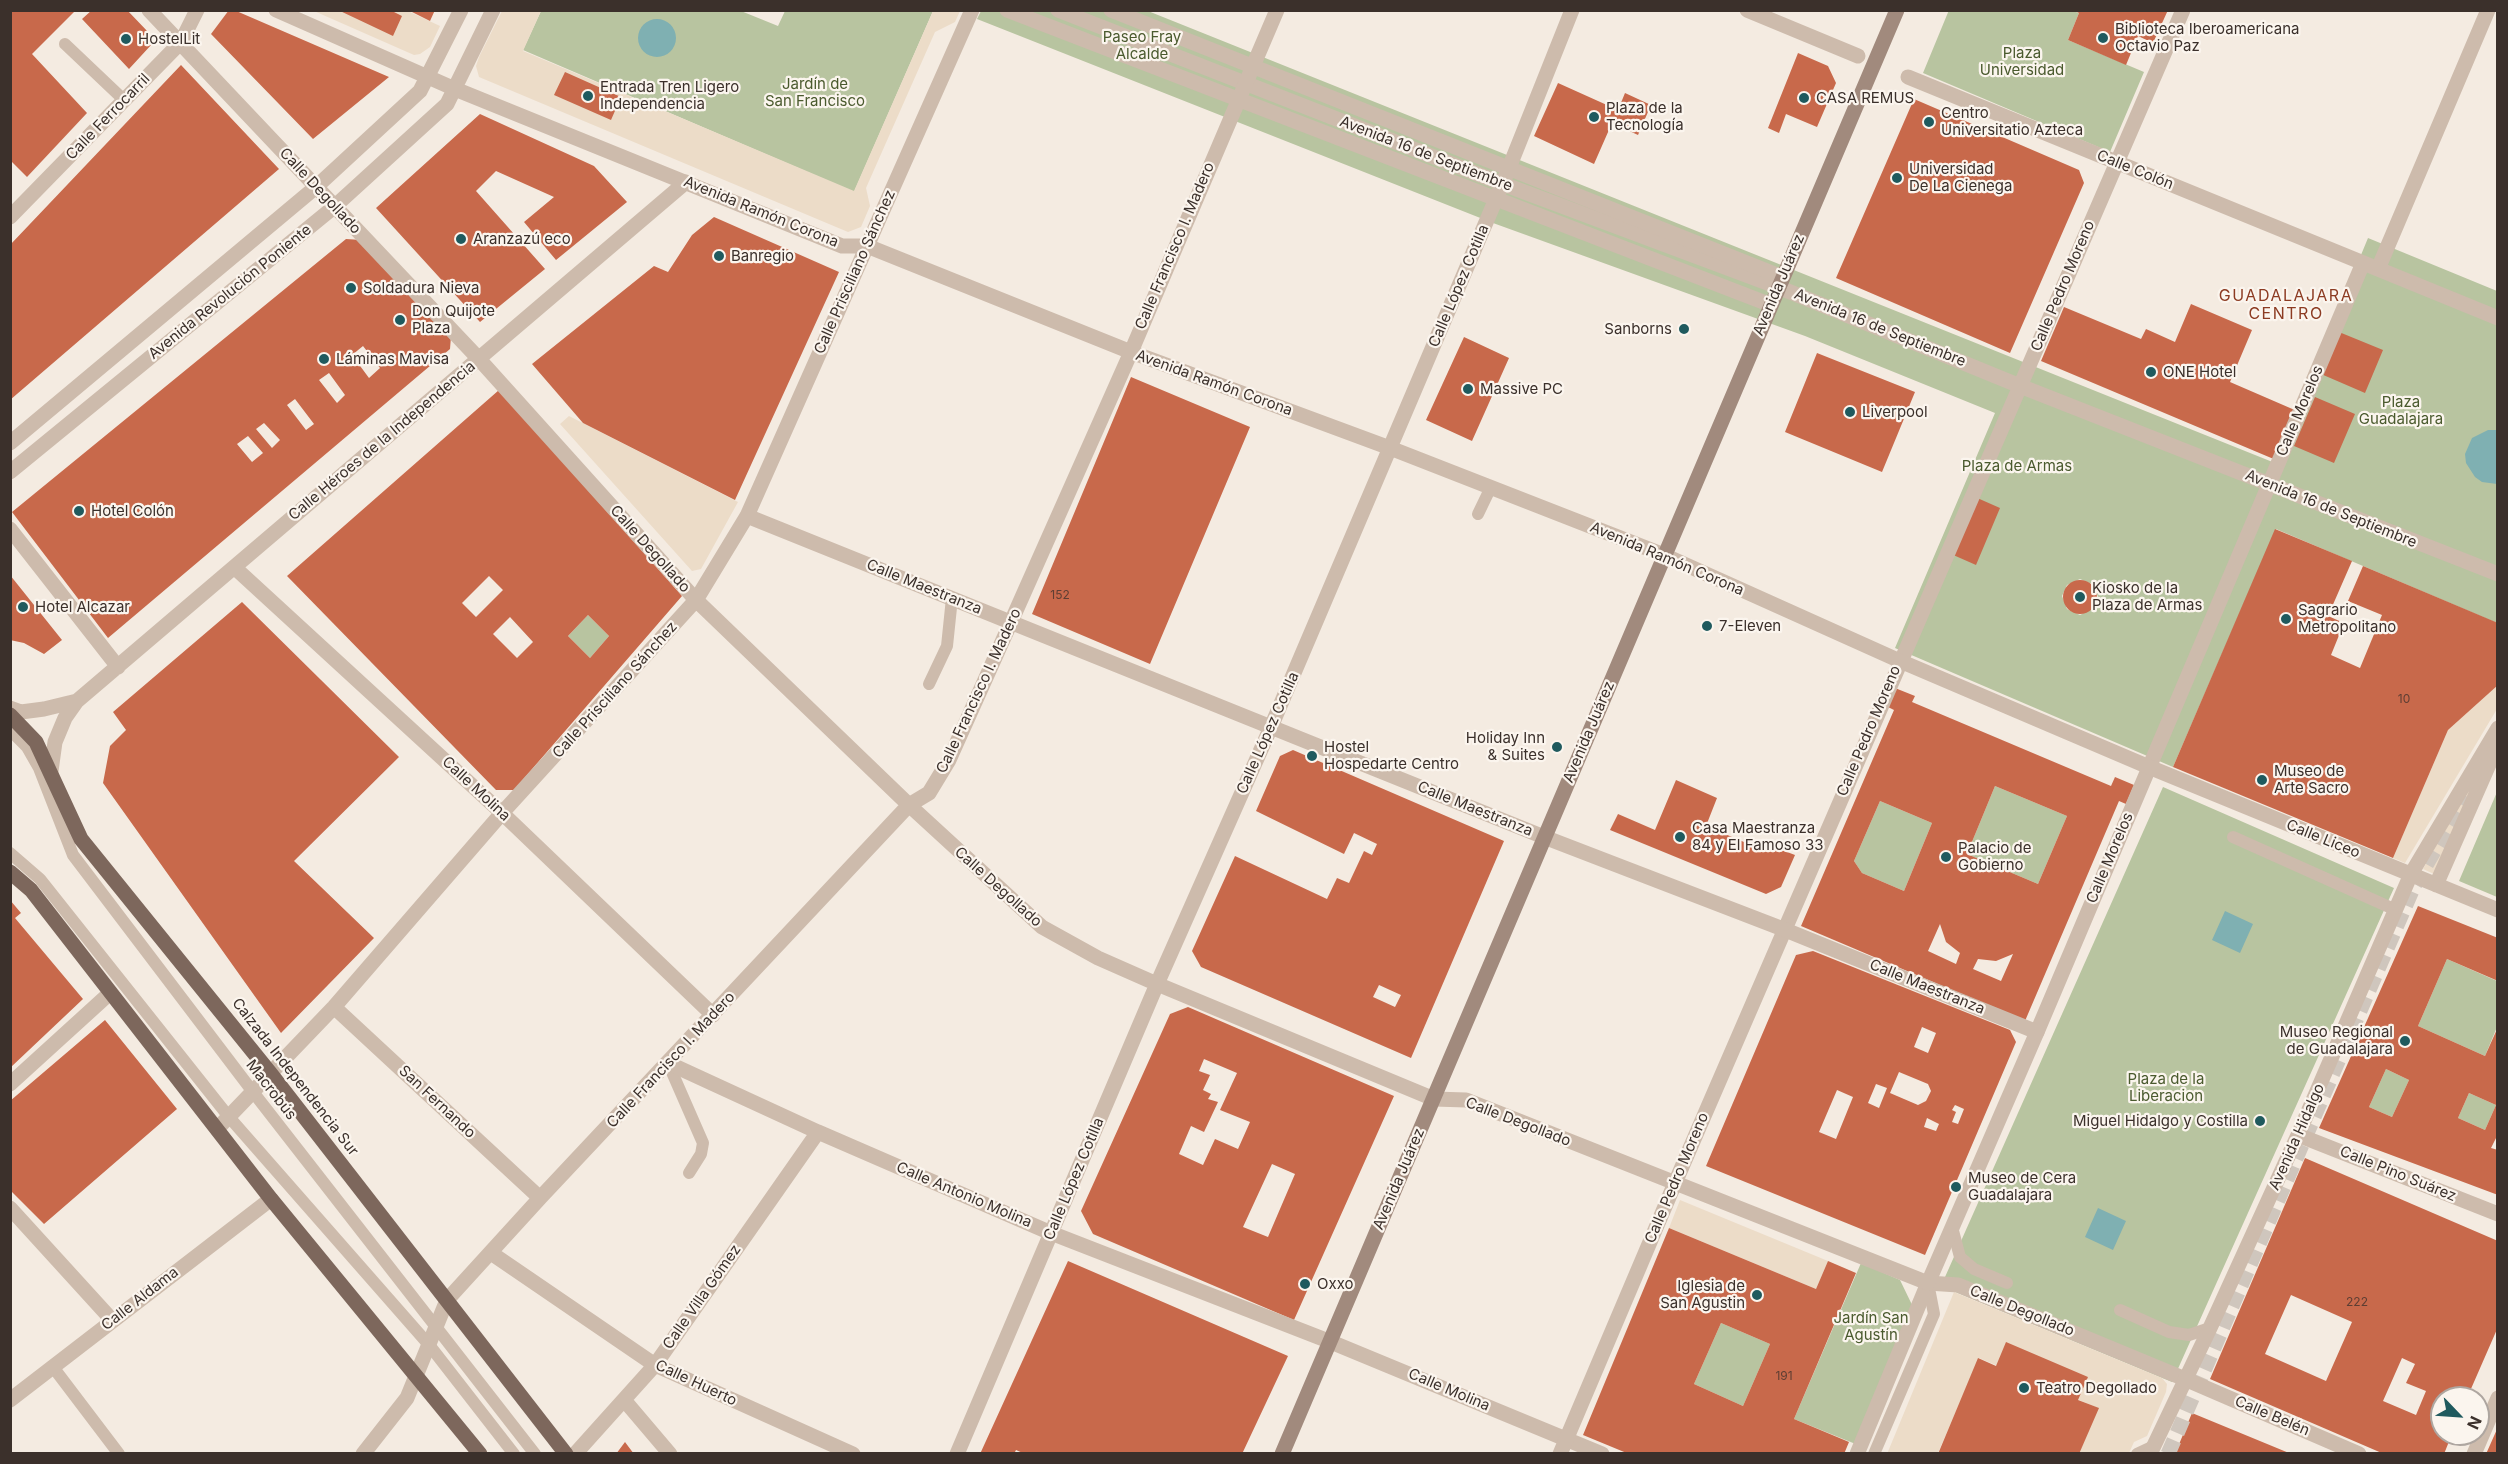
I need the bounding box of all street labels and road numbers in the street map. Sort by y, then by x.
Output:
street label: Calle Ferrocarril [62,70,154,164]
street label: Avenida 16 de Septiembre [1337,113,1515,195]
street label: Calle Degollado [275,144,365,238]
street label: Calle Colón [2094,146,2176,194]
street label: Calle Francisco I. Madero [1132,160,1218,332]
street label: Avenida Ramón Corona [681,173,841,251]
street label: Calle Prisciliano Sánchez [811,187,899,357]
street label: Calle Pedro Moreno [2027,218,2099,354]
street label: Avenida Revolución Poniente [145,221,315,363]
street label: Calle López Cotilla [1425,222,1493,350]
street label: Avenida Juárez [1749,232,1809,338]
street label: Avenida 16 de Septiembre [1792,285,1968,371]
street label: Avenida Ramón Corona [1133,346,1295,420]
street label: Calle Héroes de la Independencia [285,358,479,524]
street label: Calle Morelos [2273,363,2327,459]
street label: Avenida 16 de Septiembre [2243,466,2419,552]
street label: Calle Degollado [606,502,694,596]
street label: Avenida Ramón Corona [1587,518,1747,600]
street label: Calle Maestranza [864,556,984,618]
street label: Calle Francisco I. Madero [933,606,1025,776]
street label: Calle Prisciliano Sánchez [549,618,681,762]
street label: Calle Pedro Moreno [1833,663,1905,799]
street label: Calle López Cotilla [1233,669,1303,797]
street label: Avenida Juárez [1559,679,1619,785]
street label: Calle Molina [438,753,514,825]
street label: Calle Maestranza [1415,778,1535,840]
street label: Calle Morelos [2083,810,2137,906]
street label: Calle Liceo [2283,816,2363,862]
street label: Calle Degollado [951,843,1045,931]
street label: Calle Maestranza [1867,956,1987,1018]
street label: Calle Francisco I. Madero [603,988,739,1132]
street label: Calzada Independencia Sur [228,995,362,1159]
street label: Macrobús [242,1057,300,1123]
street label: San Fernando [395,1062,479,1142]
street label: Avenida Hidalgo [2265,1081,2329,1193]
street label: Calle Degollado [1463,1094,1573,1150]
street label: Calle Pedro Moreno [1641,1110,1713,1246]
street label: Calle López Cotilla [1040,1115,1108,1243]
street label: Avenida Juárez [1369,1126,1429,1232]
street label: Calle Pino Suárez [2337,1142,2459,1206]
street label: Calle Antonio Molina [894,1158,1034,1232]
street label: Calle Villa Gómez [659,1241,745,1353]
street label: Calle Aldama [98,1263,182,1335]
street label: Calle Degollado [1967,1282,2077,1340]
street label: Calle Huerto [652,1356,740,1410]
street label: Calle Molina [1406,1365,1492,1415]
street label: Calle Belén [2232,1392,2312,1440]

